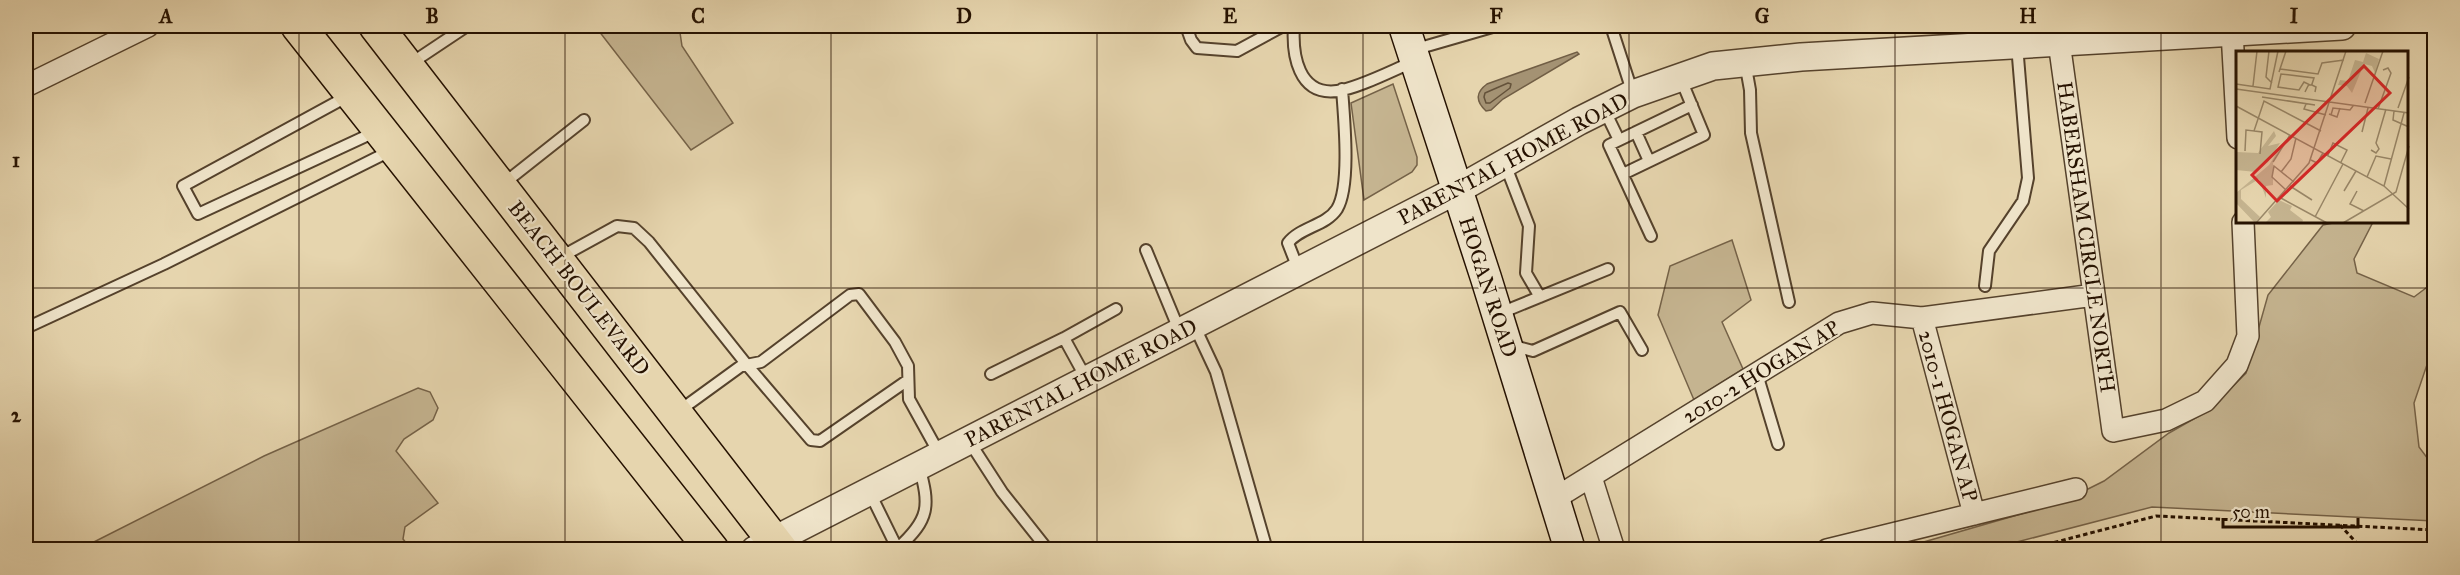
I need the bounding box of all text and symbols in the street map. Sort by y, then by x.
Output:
text: A [157,4,173,28]
text: B [425,4,439,28]
text: C [691,4,705,28]
text: D [956,4,972,28]
text: E [1223,4,1238,28]
text: F [1489,4,1503,28]
text: G [1755,4,1770,28]
text: H [2019,4,2037,28]
text: I [2290,4,2299,28]
inset map [2236,51,2409,224]
street label: HABERSHAM CIRCLE NORTH [2051,80,2121,394]
street label: PARENTAL HOME ROAD [1393,87,1633,231]
text: 1 [12,148,20,172]
street label: BEACH BOULEVARD [503,195,655,381]
street label: HOGAN ROAD [1453,213,1523,361]
street label: PARENTAL HOME ROAD [961,313,1201,453]
street label: 2010-2 HOGAN AP [1678,315,1844,429]
street label: 2010-1 HOGAN AP [1913,328,1983,504]
text: 2 [11,403,22,427]
scale bar [2223,491,2358,529]
text: 50 m [2232,501,2270,523]

